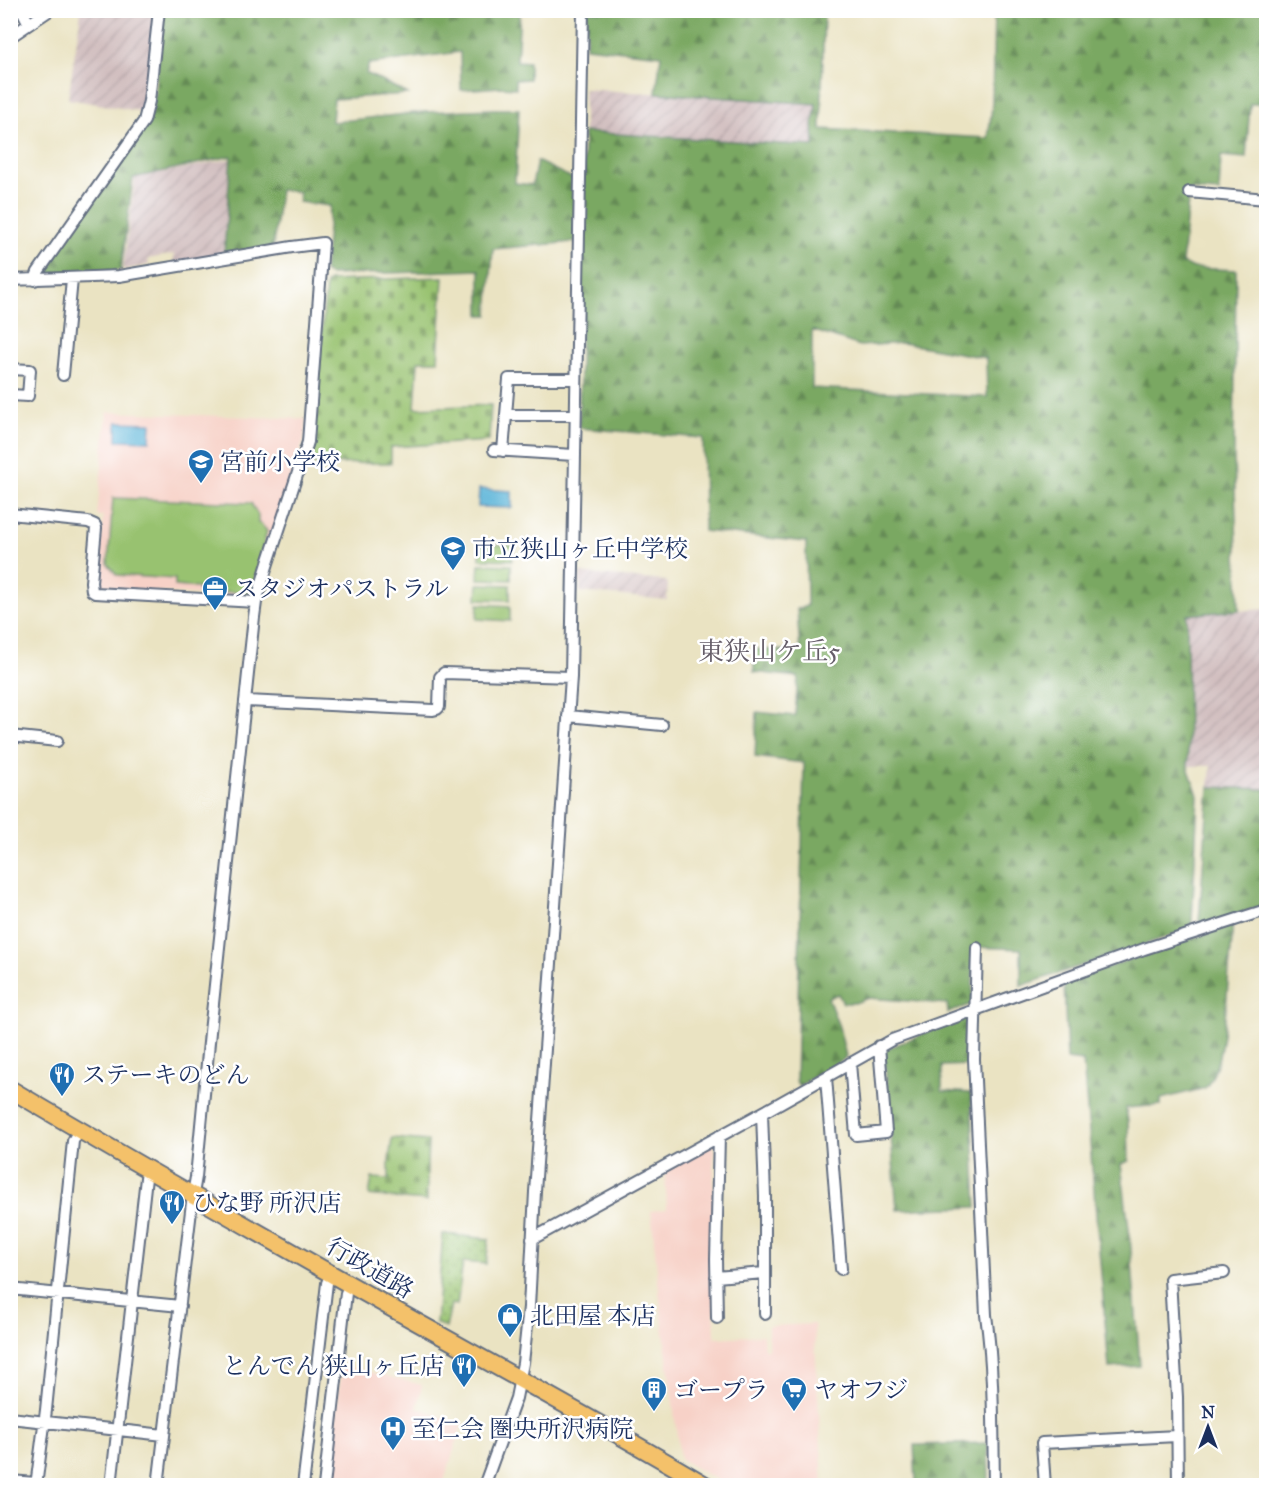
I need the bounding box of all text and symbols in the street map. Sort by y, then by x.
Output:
school or university icon: 宮前小学校 [186,447,216,485]
place label: 宮前小学校 [220,447,340,477]
school or university icon: 市立狭山ヶ丘中学校 [438,534,468,572]
place label: 市立狭山ヶ丘中学校 [472,534,688,564]
office icon: スタジオパストラル [200,574,230,612]
place label: スタジオパストラル [234,574,449,604]
district label: 東狭山ケ丘5 [698,635,840,667]
restaurant icon: ステーキのどん [47,1060,77,1098]
place label: ステーキのどん [82,1060,250,1090]
restaurant icon: ひな野 所沢店 [157,1188,187,1226]
place label: ひな野 所沢店 [192,1188,341,1218]
street label: 行政道路 [321,1231,419,1305]
shop icon: 北田屋 本店 [495,1301,525,1339]
place label: 北田屋 本店 [530,1301,655,1331]
place label: とんでん 狭山ヶ丘店 [223,1351,444,1381]
restaurant icon: とんでん 狭山ヶ丘店 [449,1351,479,1389]
building icon: ゴープラ [639,1375,669,1413]
place label: ゴープラ [674,1375,769,1405]
supermarket icon: ヤオフジ [779,1375,809,1413]
place label: ヤオフジ [814,1375,908,1405]
north arrow [1178,1397,1238,1457]
text: N [1201,1403,1215,1422]
hospital icon: 至仁会 圏央所沢病院 [378,1414,408,1452]
place label: 至仁会 圏央所沢病院 [412,1414,633,1444]

